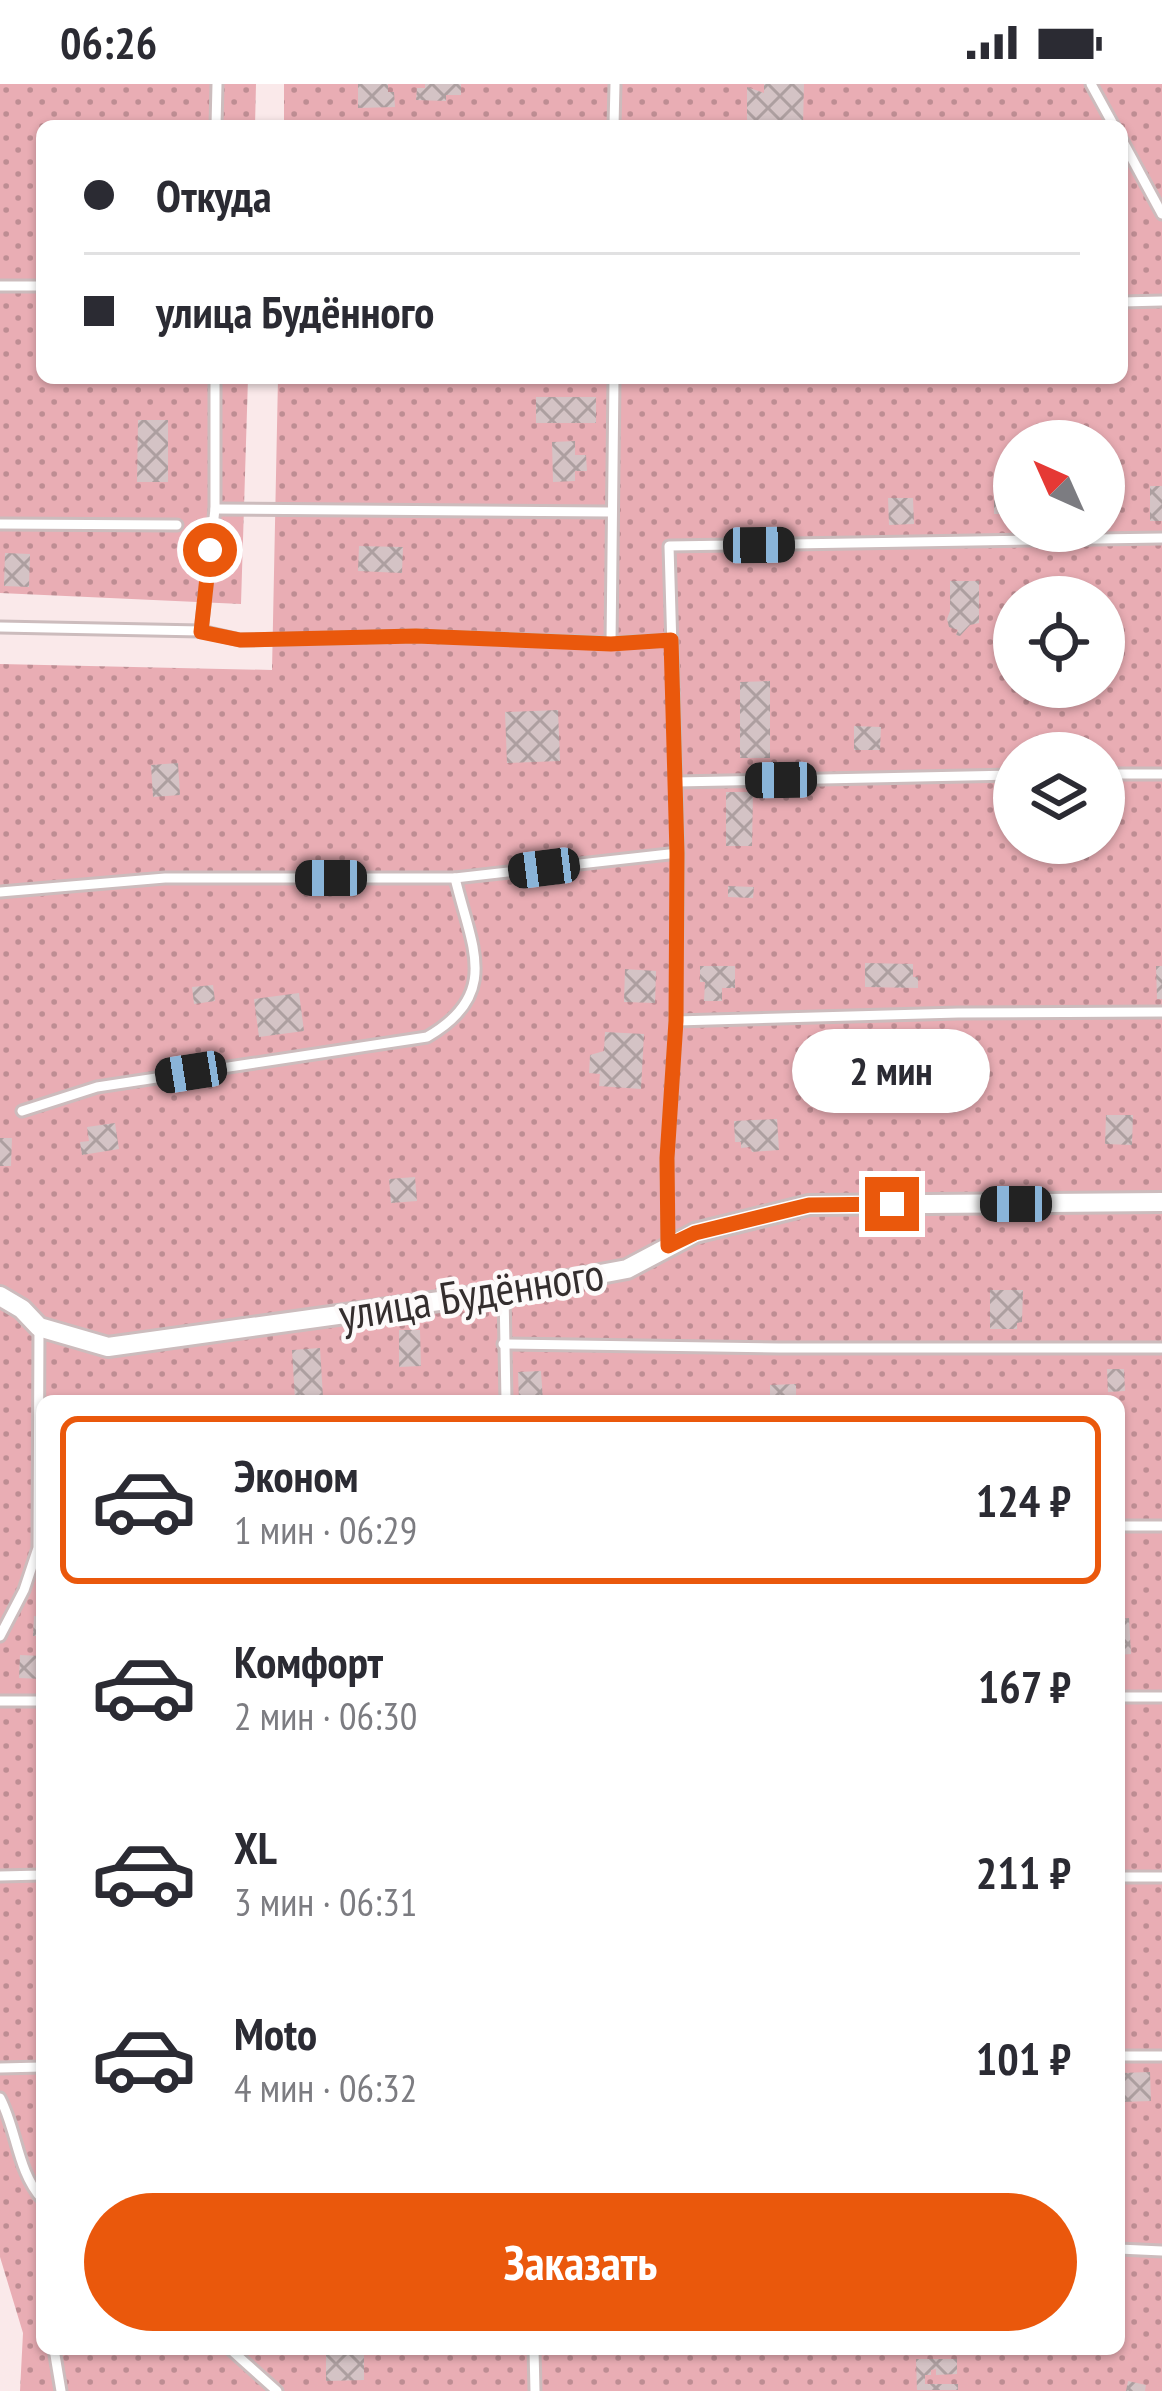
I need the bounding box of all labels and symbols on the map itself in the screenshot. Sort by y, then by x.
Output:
north arrow [993,420,1125,552]
route start [183,523,237,577]
car [723,526,795,564]
car [745,761,817,799]
car [506,846,582,890]
car [295,860,367,896]
callout: 2 мин [793,1030,991,1114]
car [153,1049,229,1095]
route end [865,1177,919,1231]
car [980,1186,1052,1222]
street label: улица Будённого [334,1243,608,1343]

